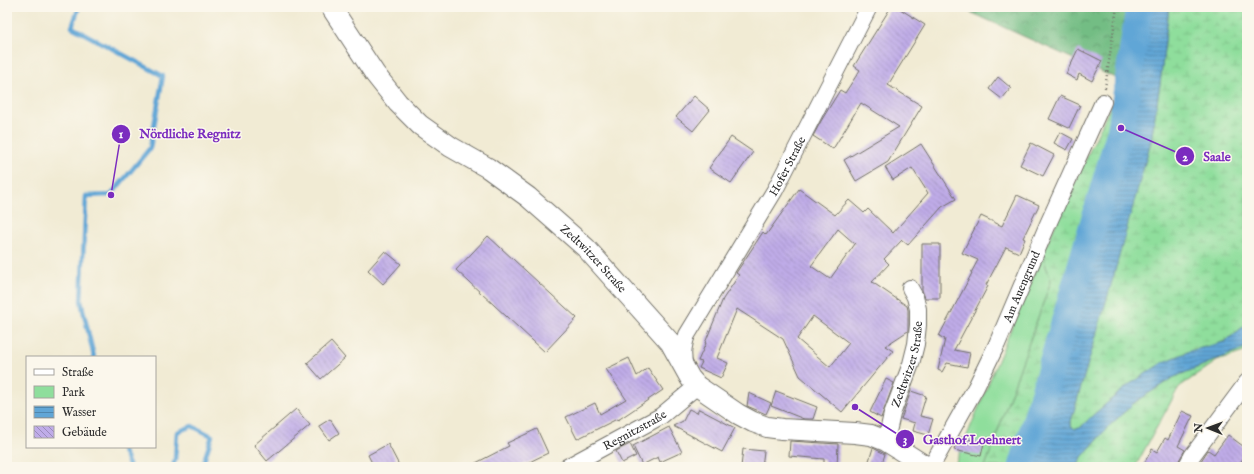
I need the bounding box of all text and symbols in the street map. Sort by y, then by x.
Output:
callout: Nördliche Regnitz [111,121,249,146]
text: Nördliche Regnitz [138,126,241,143]
text: 1 [119,127,124,142]
street label: Hofer Straße [766,134,809,199]
callout: Saale [1175,144,1238,169]
text: Saale [1203,149,1231,166]
text: 2 [1182,150,1188,165]
street label: Zedtwitzer Straße [557,222,630,296]
street label: Am Auengrund [1000,248,1044,326]
street label: Zedtwitzer Straße [888,321,926,410]
legend [26,356,156,448]
text: Straße [62,365,94,380]
text: Park [62,385,85,400]
text: Wasser [62,405,97,420]
street label: Regnitzstraße [601,407,670,454]
north arrow [1188,408,1228,448]
text: N [1192,422,1206,434]
text: Gebäude [62,425,107,440]
callout: Gasthof Loehnert [895,426,1029,451]
text: 3 [903,432,907,447]
text: Gasthof Loehnert [923,432,1021,449]

